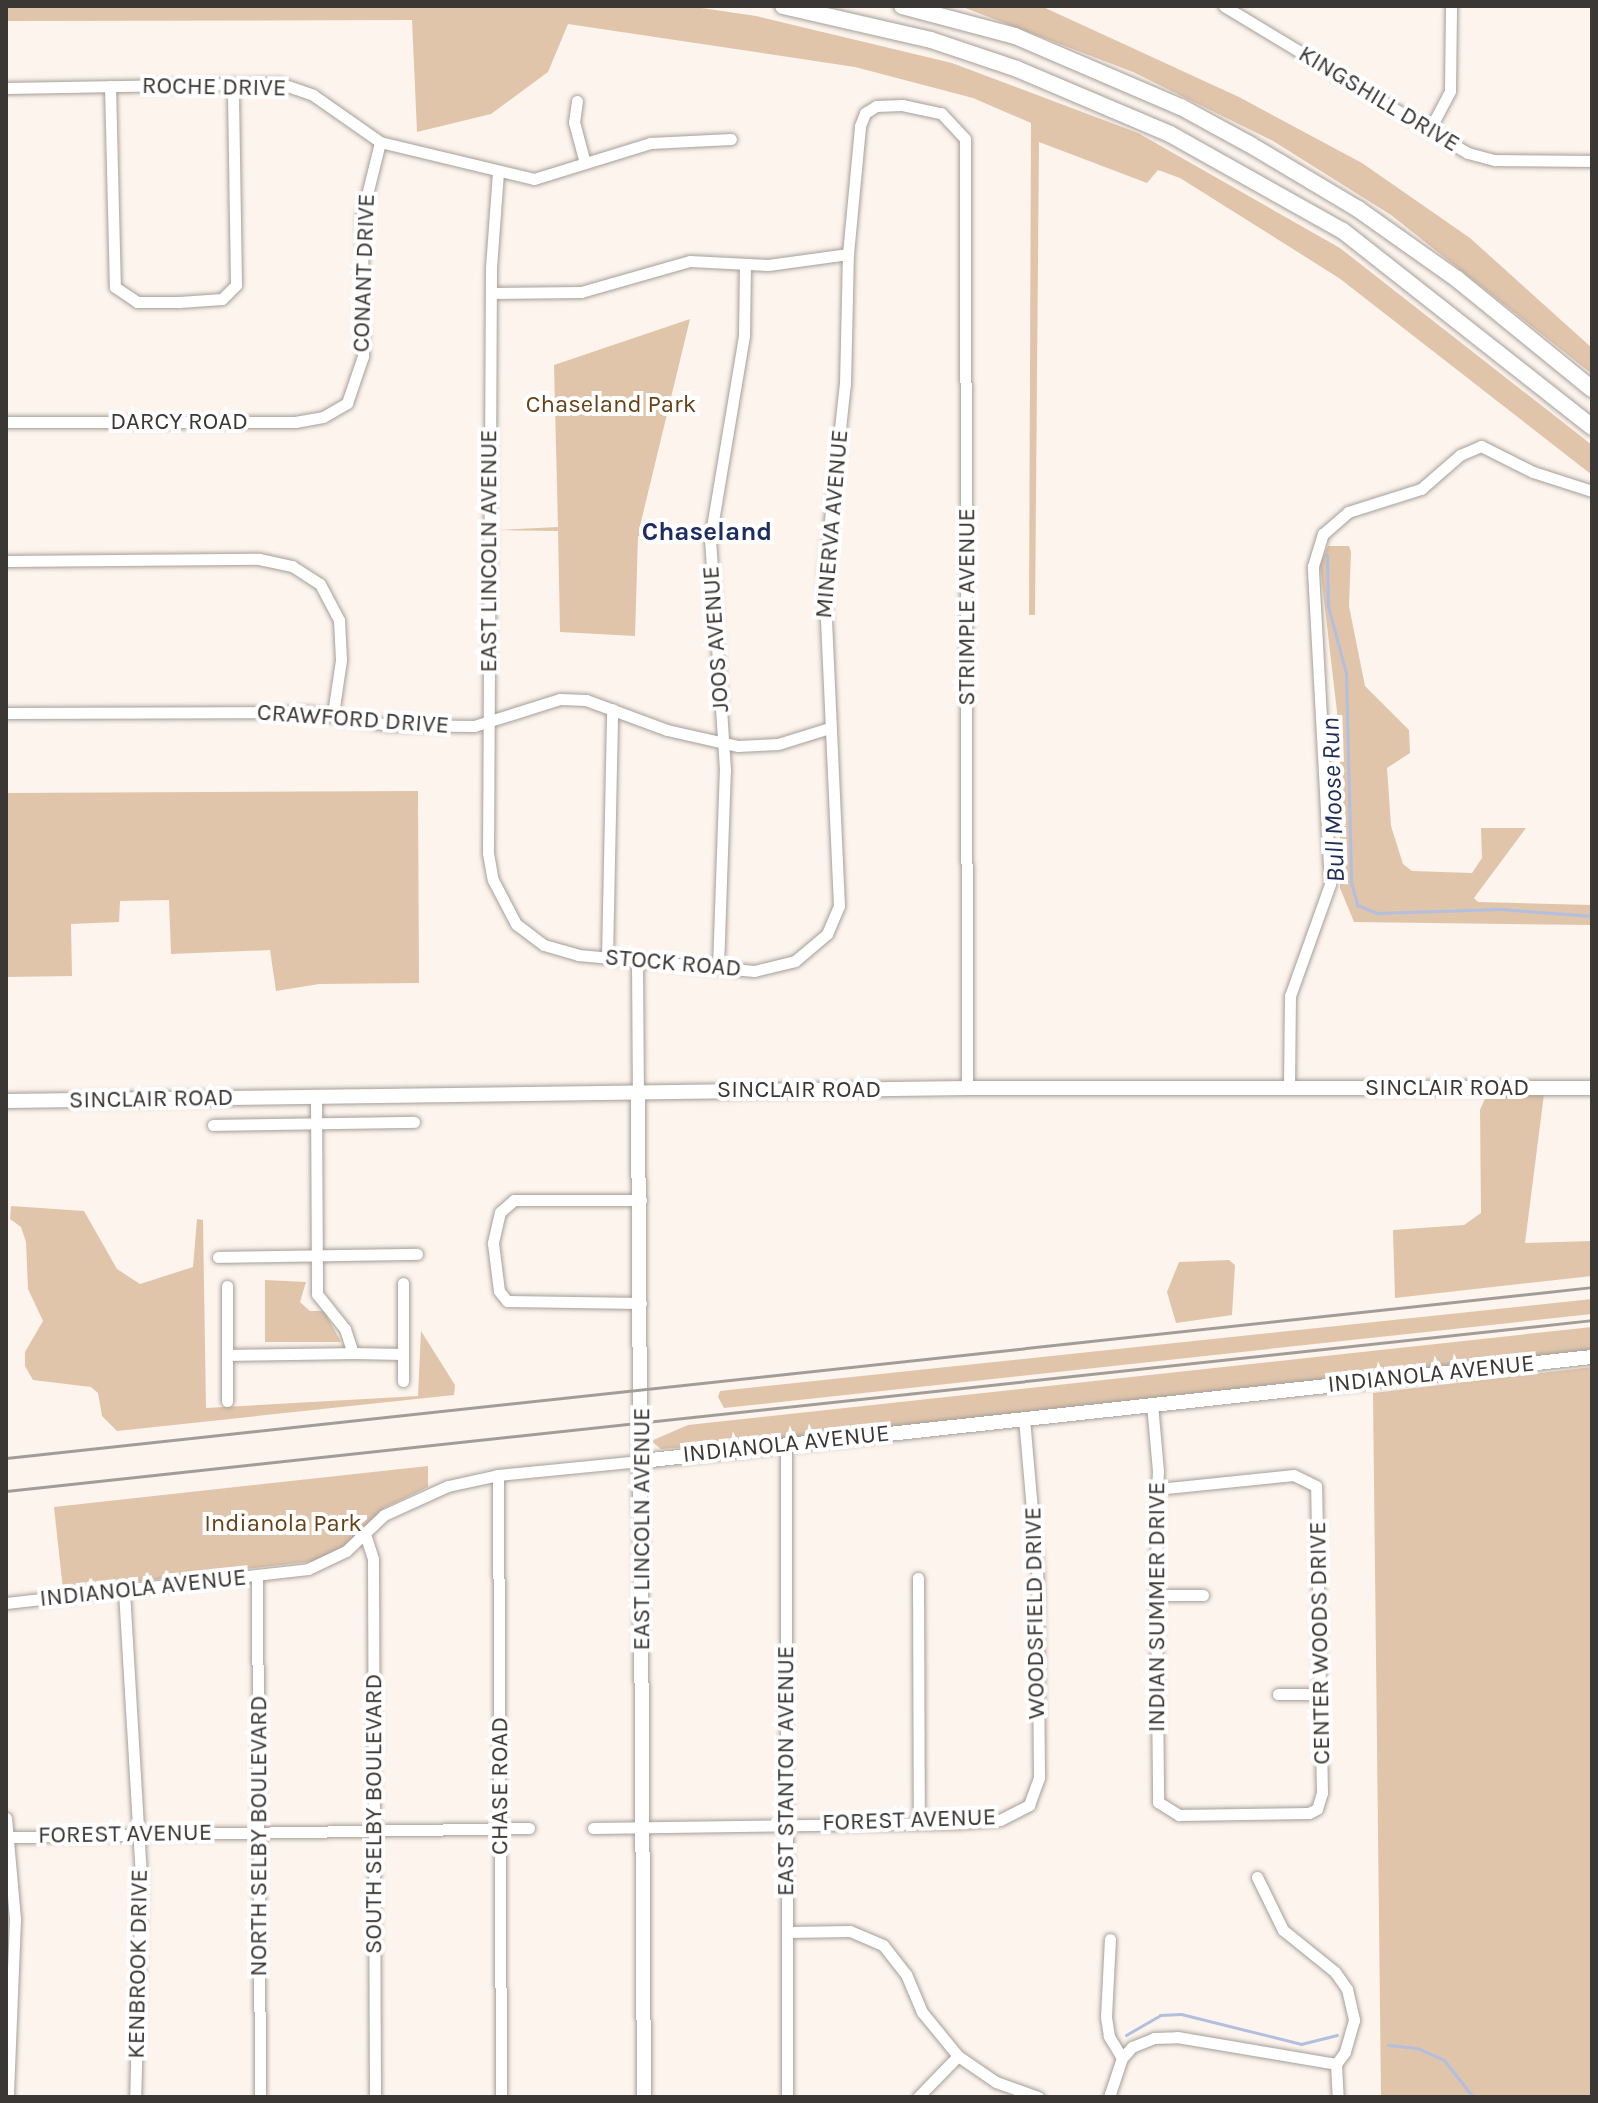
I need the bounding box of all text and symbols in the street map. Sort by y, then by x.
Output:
street label: KINGSHILL DRIVE [1293,40,1465,158]
street label: ROCHE DRIVE [142,71,286,103]
street label: CONANT DRIVE [347,193,381,353]
park label: Chaseland Park [526,391,696,419]
street label: DARCY ROAD [110,408,248,436]
street label: MINERVA AVENUE [809,428,855,620]
street label: EAST LINCOLN AVENUE [475,429,503,673]
street label: STRIMPLE AVENUE [953,508,981,706]
district label: Chaseland [642,516,772,548]
street label: JOOS AVENUE [697,565,735,713]
street label: CRAWFORD DRIVE [256,698,450,740]
water label: Bull Moose Run [1315,717,1351,883]
street label: STOCK ROAD [604,943,742,983]
street label: SINCLAIR ROAD [1365,1074,1529,1102]
street label: SINCLAIR ROAD [717,1076,881,1104]
street label: SINCLAIR ROAD [69,1083,233,1115]
street label: INDIANOLA AVENUE [1326,1349,1536,1399]
street label: EAST LINCOLN AVENUE [628,1407,656,1651]
street label: INDIANOLA AVENUE [681,1419,891,1469]
street label: INDIAN SUMMER DRIVE [1143,1482,1171,1732]
street label: WOODSFIELD DRIVE [1019,1506,1051,1720]
park label: Indianola Park [204,1510,362,1538]
street label: CENTER WOODS DRIVE [1303,1521,1337,1765]
street label: INDIANOLA AVENUE [38,1563,248,1613]
street label: EAST STANTON AVENUE [772,1646,800,1896]
street label: SOUTH SELBY BOULEVARD [360,1674,388,1954]
street label: NORTH SELBY BOULEVARD [245,1695,273,1977]
street label: CHASE ROAD [486,1717,514,1855]
street label: FOREST AVENUE [821,1803,997,1837]
street label: FOREST AVENUE [38,1818,212,1850]
street label: KENBROOK DRIVE [122,1869,154,2059]

